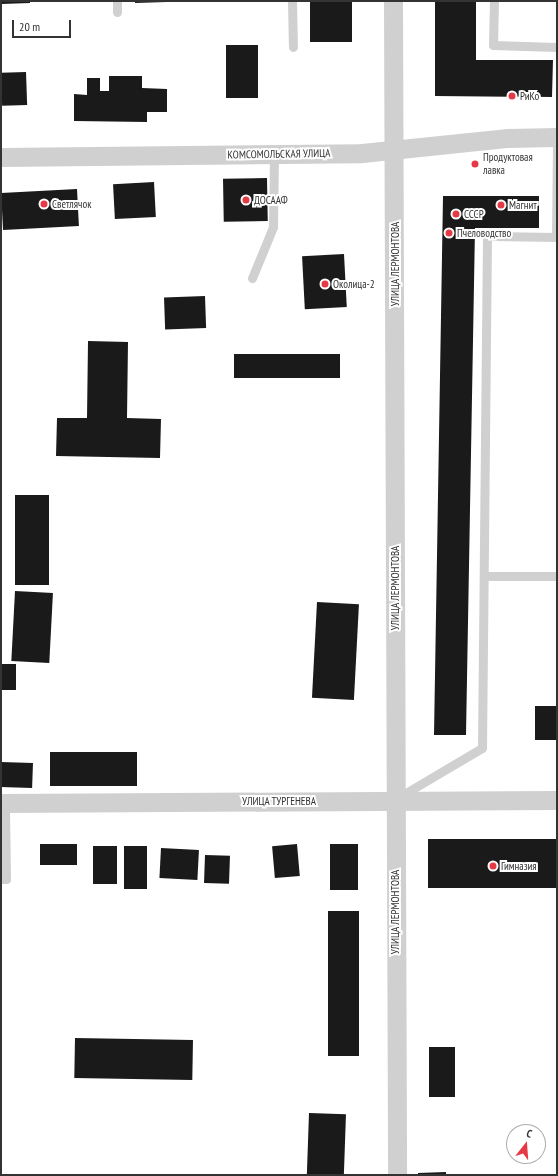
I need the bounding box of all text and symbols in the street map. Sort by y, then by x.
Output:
scale bar [14,12,73,38]
text: 20 m [19,19,40,34]
place label: РиКо [520,89,539,103]
marker: РиКо [507,91,517,101]
street label: КОМСОМОЛЬСКАЯ УЛИЦА [227,147,331,161]
place label: Продуктовая лавка [483,151,533,177]
marker: Продуктовая лавка [470,159,480,169]
place label: ДОСААФ [254,193,288,207]
marker: ДОСААФ [241,195,251,205]
place label: Светлячок [52,197,91,211]
place label: Магнит [509,198,537,212]
marker: Светлячок [39,199,49,209]
marker: Магнит [496,200,506,210]
place label: СССР [464,207,484,221]
marker: СССР [451,209,461,219]
street label: УЛИЦА ЛЕРМОНТОВА [388,221,402,307]
place label: Пчеловодство [457,226,511,240]
marker: Пчеловодство [444,228,454,238]
place label: Околица-2 [333,277,375,291]
marker: Околица-2 [320,279,330,289]
street label: УЛИЦА ЛЕРМОНТОВА [388,545,402,631]
street label: УЛИЦА ТУРГЕНЕВА [242,794,316,808]
place label: Гимназия [501,859,537,873]
marker: Гимназия [488,861,498,871]
street label: УЛИЦА ЛЕРМОНТОВА [388,869,402,955]
north arrow [506,1124,546,1164]
text: С [525,1126,534,1141]

